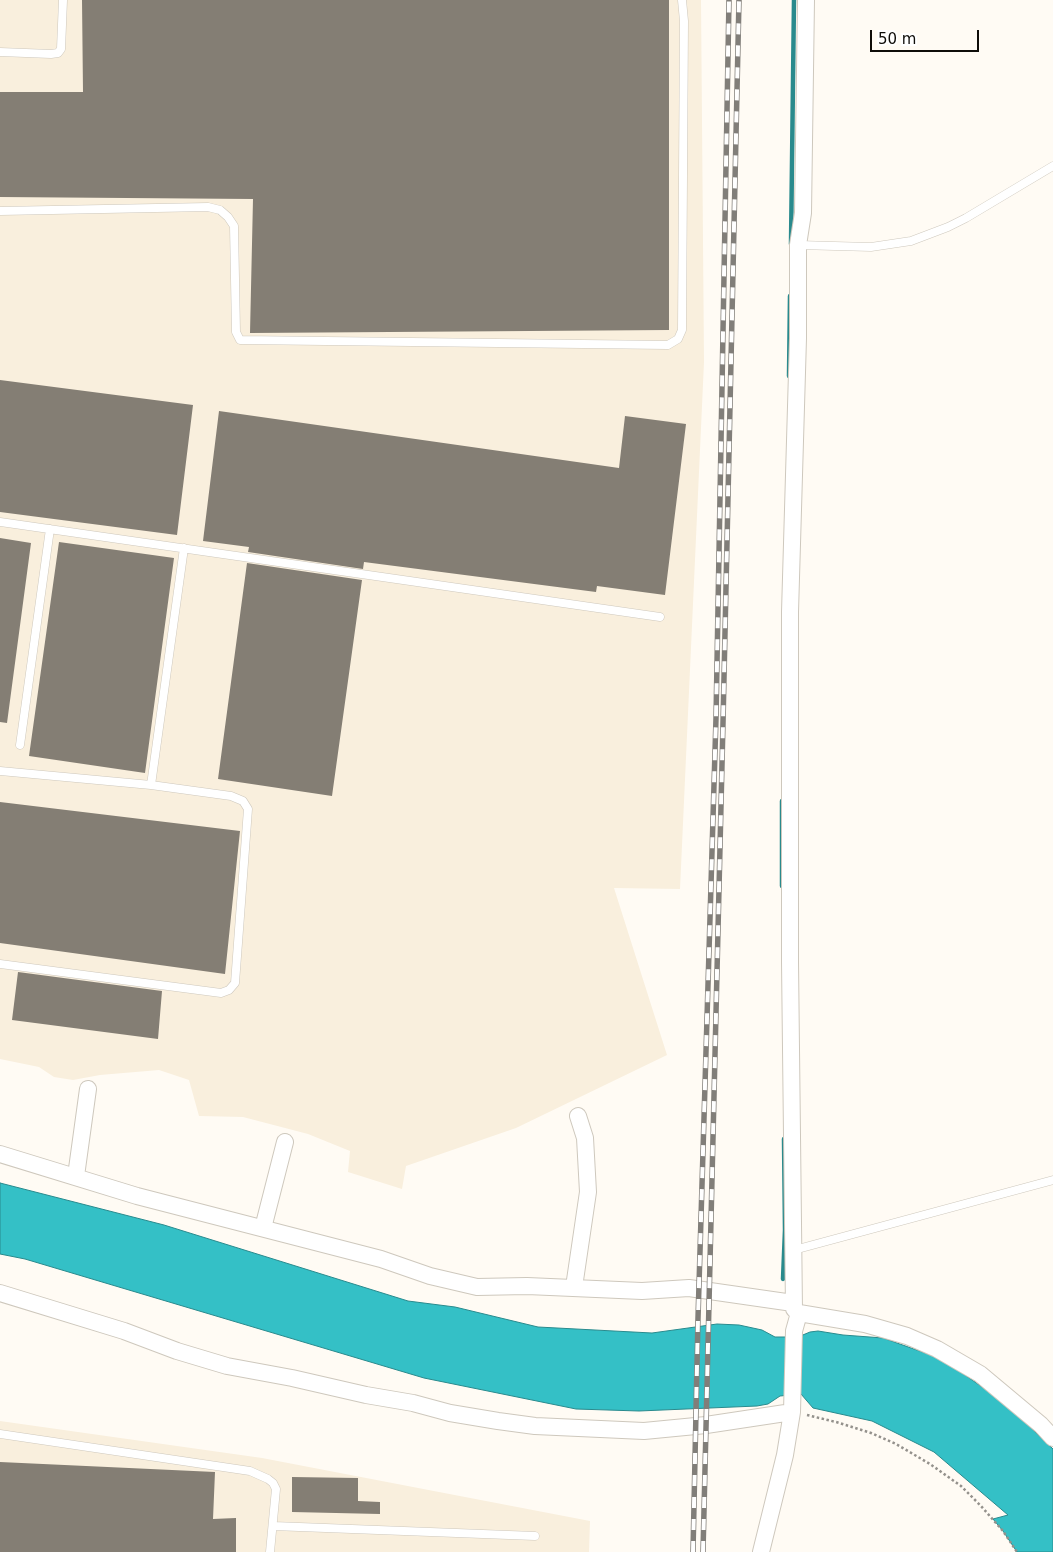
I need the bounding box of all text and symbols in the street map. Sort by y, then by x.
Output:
scale bar [873,20,982,52]
text: 50 m [878,30,916,48]

